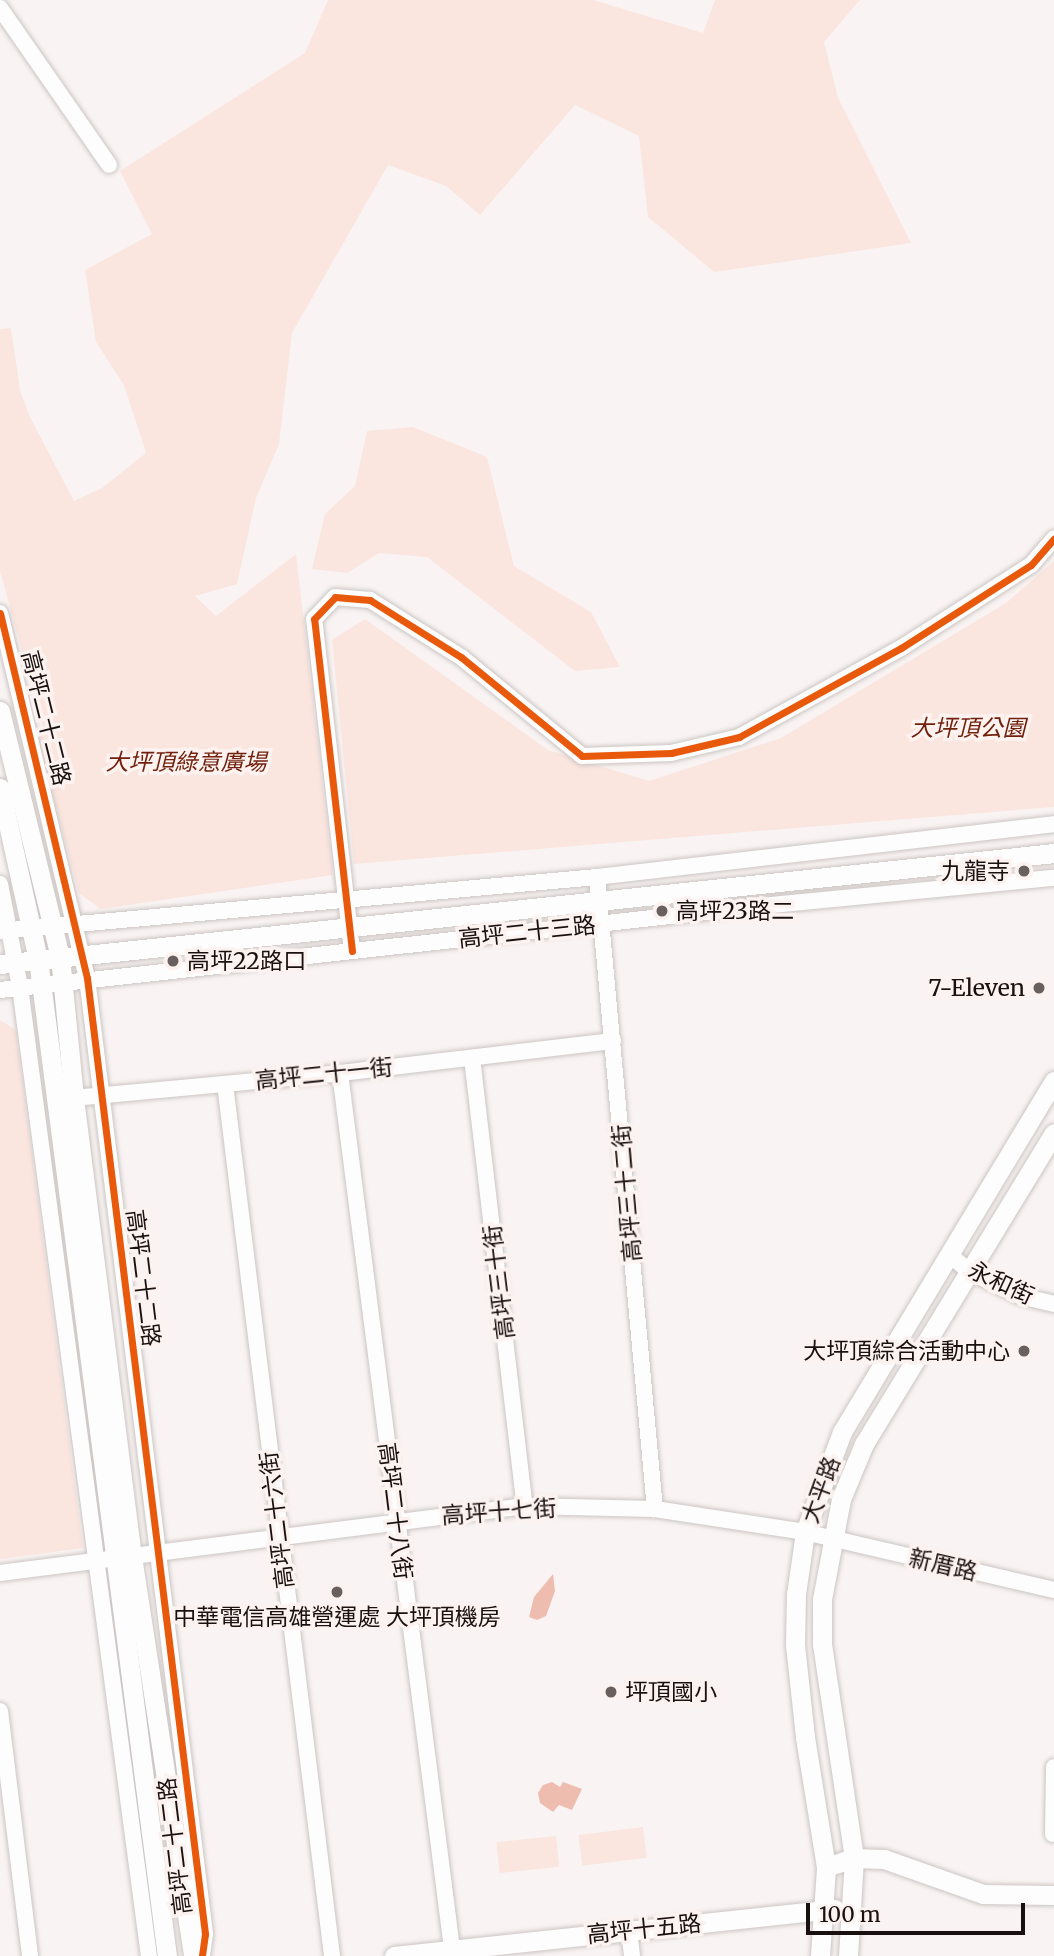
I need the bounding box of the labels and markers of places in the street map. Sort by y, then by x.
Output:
place label: 九龍寺 [941,857,1010,885]
marker: 九龍寺 [1016,863,1032,879]
place label: 高坪23路二 [676,897,794,925]
marker: 高坪23路二 [654,903,670,919]
place label: 高坪22路口 [187,947,306,975]
marker: 高坪22路口 [165,953,181,969]
place label: 7-Eleven [928,974,1025,1002]
marker: 7-Eleven [1031,980,1047,996]
place label: 大坪頂綜合活動中心 [803,1337,1010,1365]
marker: 大坪頂綜合活動中心 [1016,1343,1032,1359]
marker: 中華電信高雄營運處 大坪頂機房 [329,1584,345,1600]
place label: 中華電信高雄營運處 大坪頂機房 [173,1603,501,1631]
place label: 坪頂國小 [625,1678,717,1706]
marker: 坪頂國小 [603,1684,619,1700]

